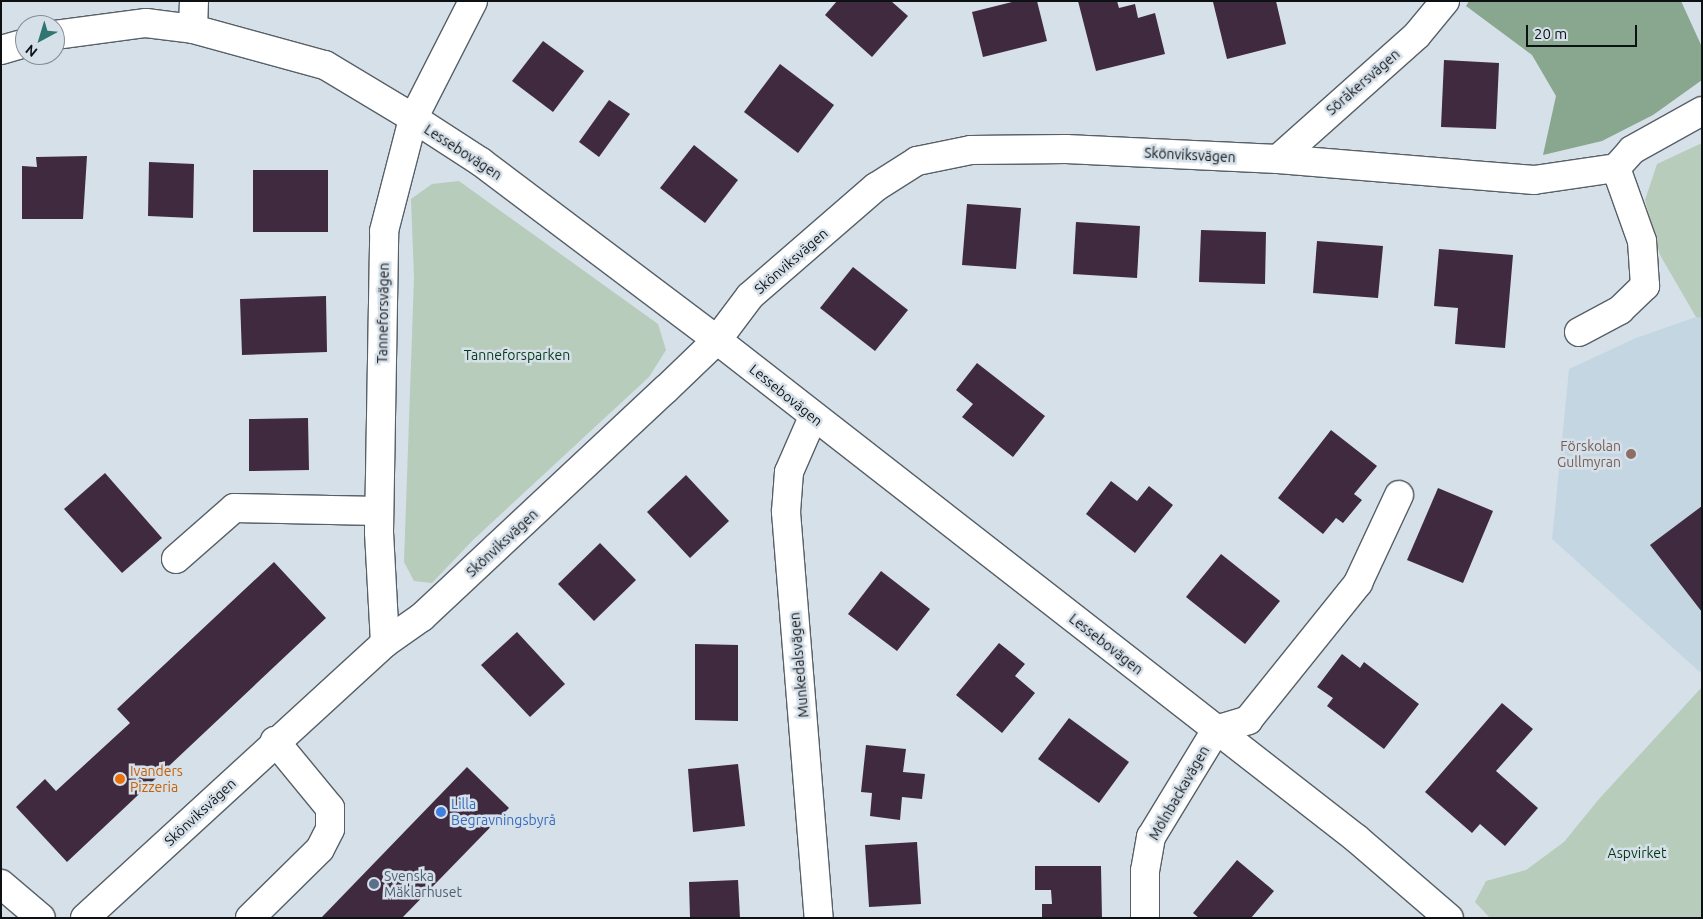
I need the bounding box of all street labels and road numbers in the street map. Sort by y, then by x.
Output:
street label: Söråkersvägen [1323,46,1403,118]
street label: Lessebovägen [421,121,505,183]
street label: Skönviksvägen [1144,144,1236,166]
street label: Skönviksvägen [751,225,831,297]
street label: Tanneforsvägen [374,262,392,364]
street label: Lessebovägen [746,361,826,429]
street label: Skönviksvägen [463,506,541,580]
street label: Lessebovägen [1066,610,1146,678]
street label: Munkedalsvägen [786,612,812,718]
street label: Mölnbackavägen [1145,743,1213,843]
street label: Skönviksvägen [161,775,239,849]

